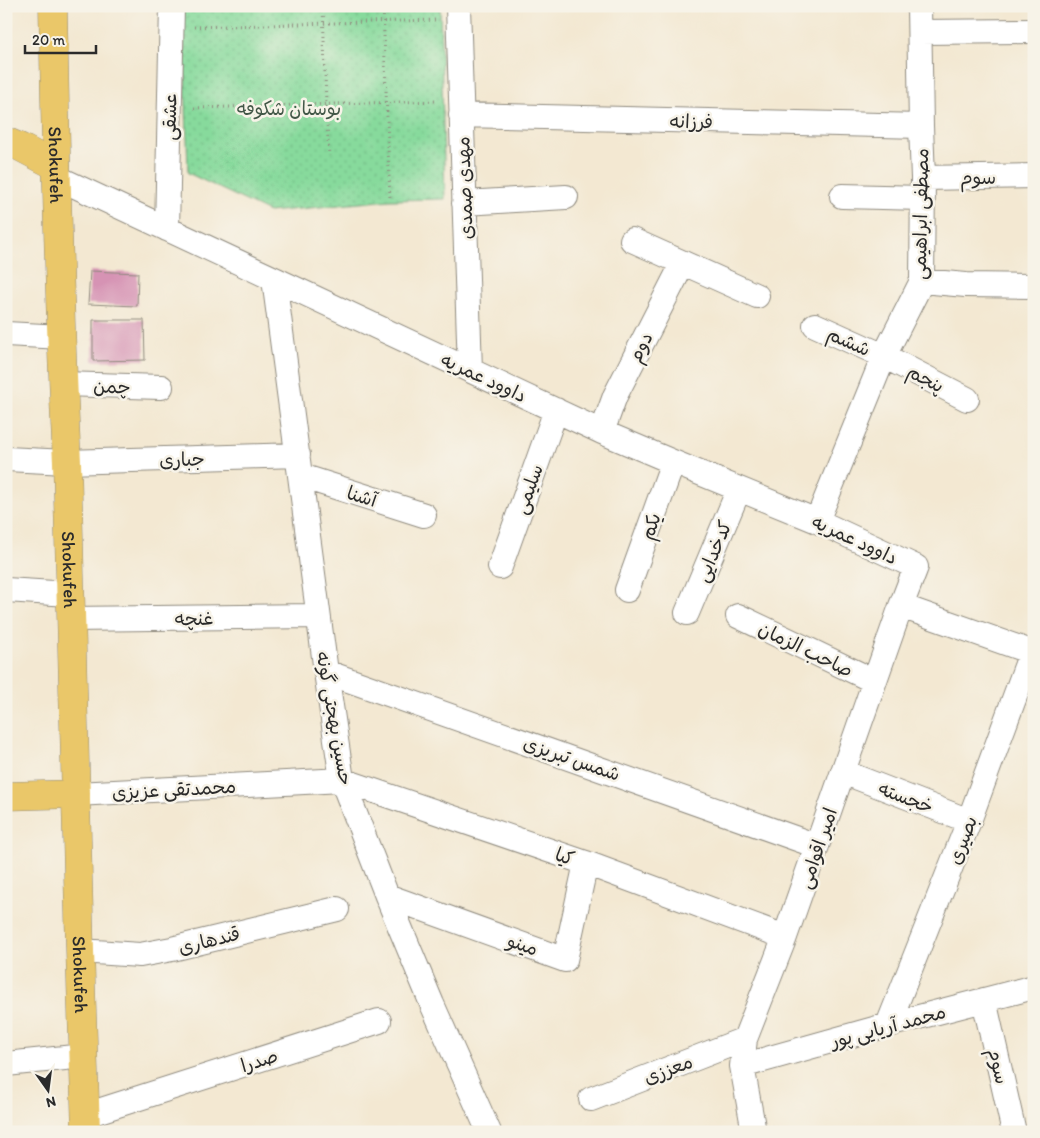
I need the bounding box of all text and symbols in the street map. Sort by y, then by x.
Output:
scale bar [25,22,96,54]
text: 20 m [32,31,66,49]
street label: عشقی [158,93,182,141]
park label: بوستان شکوفه [237,97,341,120]
street label: فرزانه [669,110,713,133]
street label: Shokufeh [43,126,68,205]
street label: مهدی صمدی [451,136,478,240]
street label: مصطفی ابراهیمی [908,148,934,280]
street label: سوم [960,166,996,192]
street label: ششم [822,322,874,364]
street label: دوم [623,328,660,368]
street label: داوود عمریه [437,348,530,407]
street label: پنجم [902,359,948,400]
street label: چمن [93,374,131,400]
street label: جباری [159,447,205,472]
street label: سلیمی [509,461,549,518]
street label: آشنا [344,481,381,512]
street label: یکم [635,510,669,544]
street label: داوود عمریه [808,510,901,569]
street label: کدخدایی [690,517,738,586]
street label: Shokufeh [57,531,82,609]
street label: غنچه [175,607,214,631]
street label: صاحب الزمان [755,617,857,682]
street label: حسین بهجتی گونه [310,649,358,787]
street label: شمس تبریزی [520,731,623,786]
street label: محمدتقی عزیزی [111,775,237,805]
street label: خجسته [875,777,937,818]
street label: امیر اقوامی [793,805,843,892]
street label: بصیری [943,813,982,868]
street label: کیا [552,843,578,870]
street label: قندهاری [176,922,242,959]
street label: مینو [503,928,541,962]
street label: Shokufeh [68,936,93,1014]
street label: محمد آریایی پور [826,1000,948,1054]
street label: صدرا [238,1044,281,1077]
street label: سوم [980,1046,1014,1087]
street label: معززی [640,1050,696,1089]
north arrow [22,1066,72,1116]
text: N [44,1093,58,1112]

